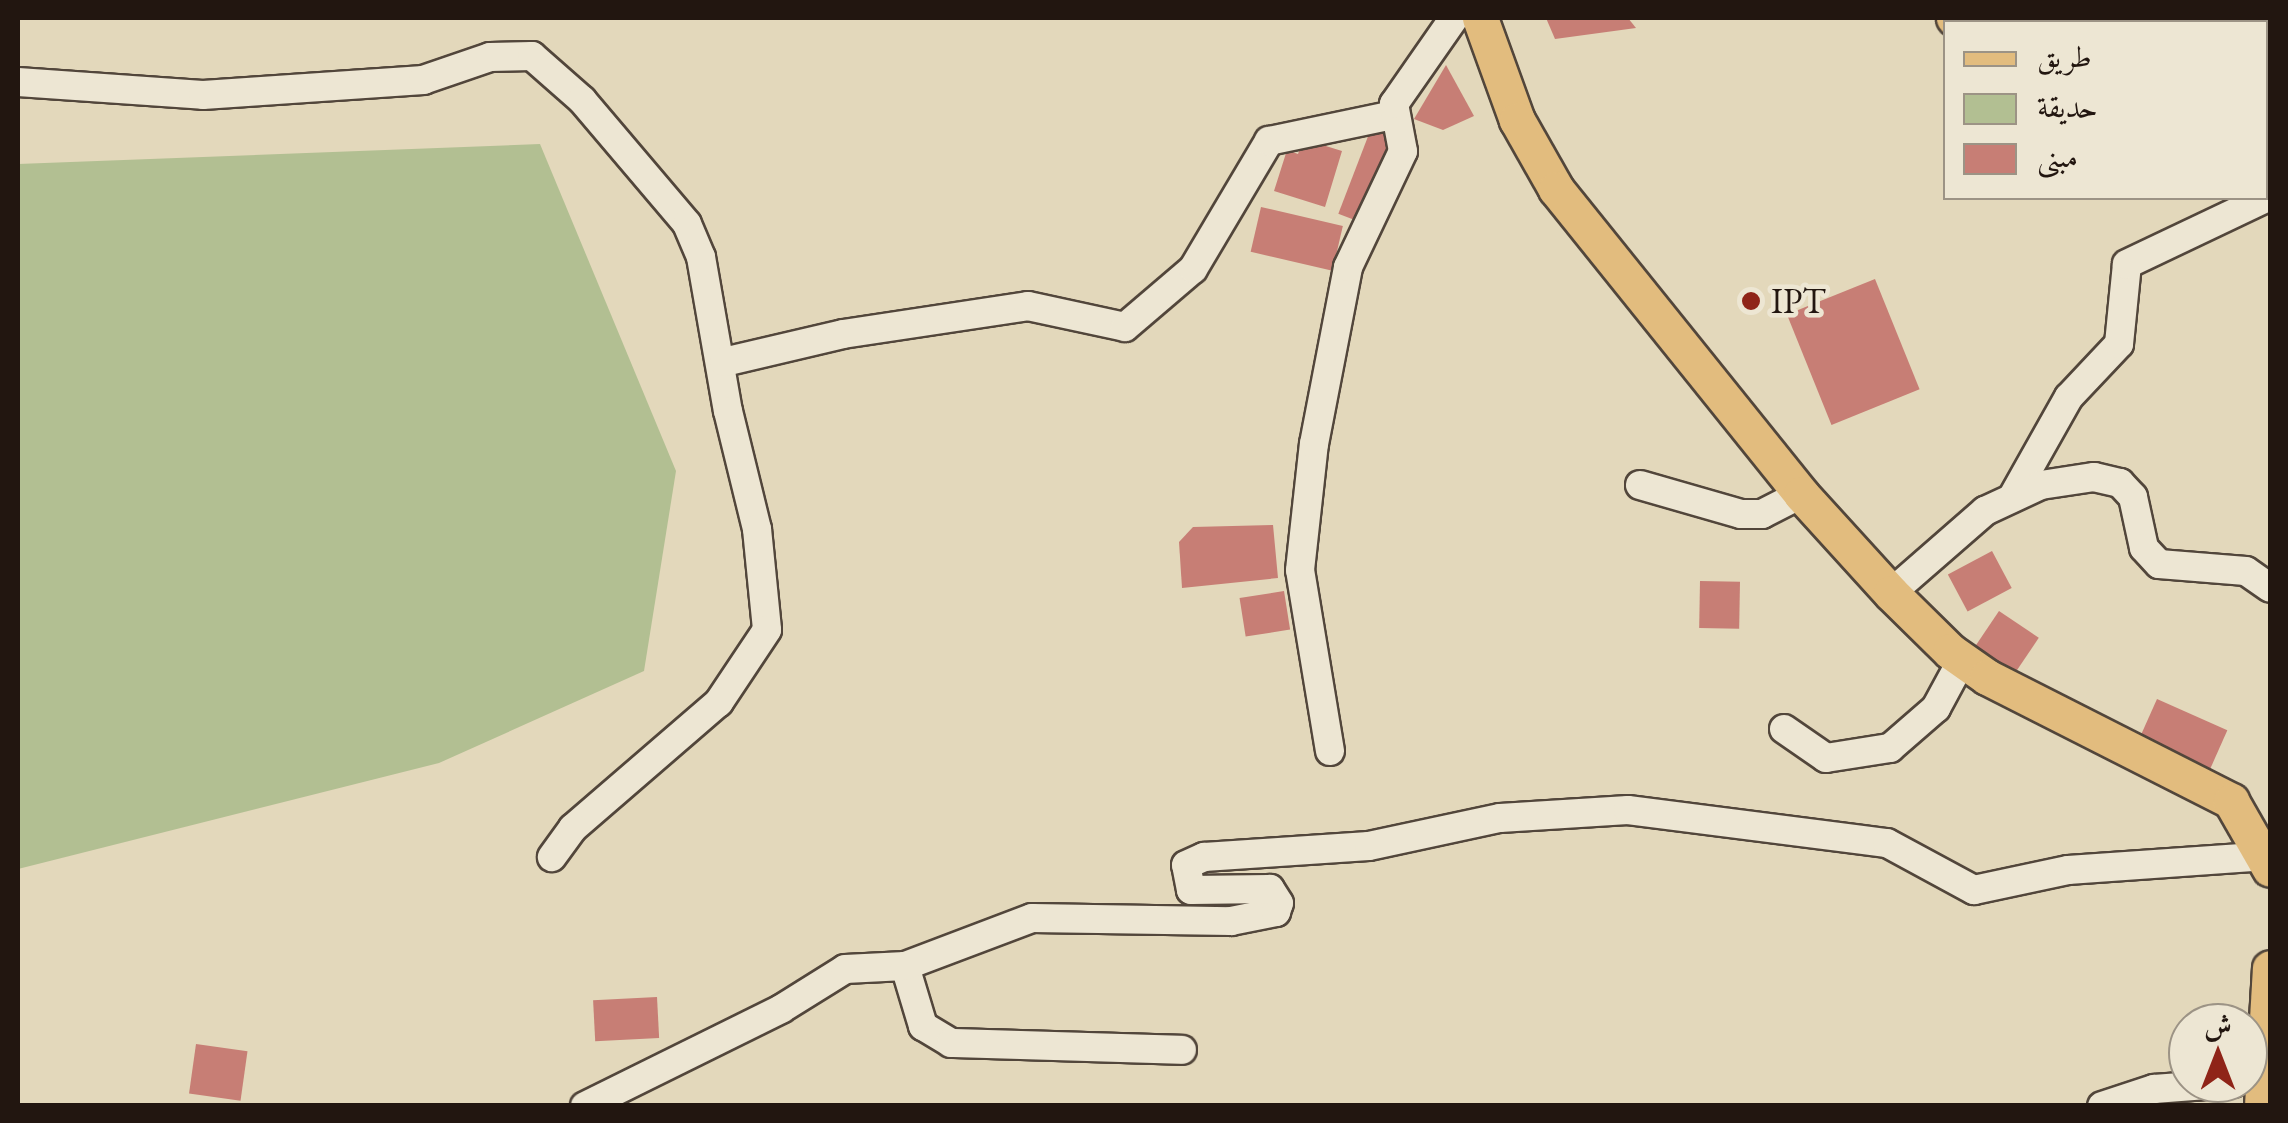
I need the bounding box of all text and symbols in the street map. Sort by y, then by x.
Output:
legend [1943,20,2268,200]
text: طريق [2037,37,2092,76]
text: حديقة [2037,87,2098,126]
text: مبنى [2037,137,2078,176]
place label: IPT [1771,280,1826,322]
marker: IPT [1740,290,1762,312]
north arrow [2168,1003,2268,1103]
text: ش [2204,1007,2232,1043]

